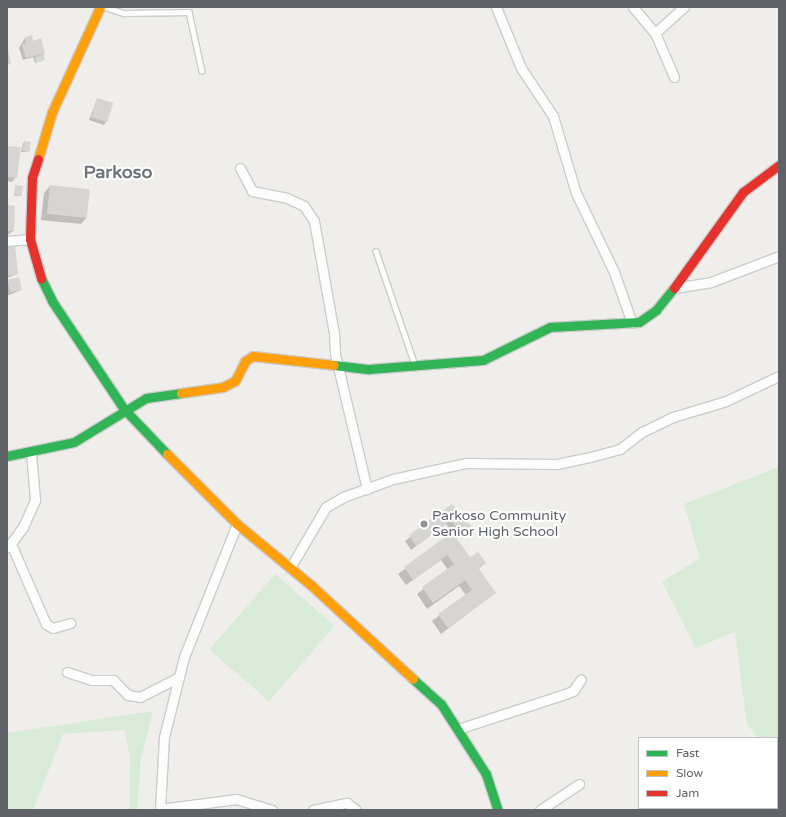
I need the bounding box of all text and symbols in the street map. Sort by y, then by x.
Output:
district label: Parkoso [84,161,152,183]
place label: Parkoso Community Senior High School [432,508,566,540]
marker: Parkoso Community Senior High School [419,519,429,529]
legend [638,737,778,809]
text: Fast [676,746,699,760]
text: Slow [676,766,703,780]
text: Jam [676,786,699,800]

